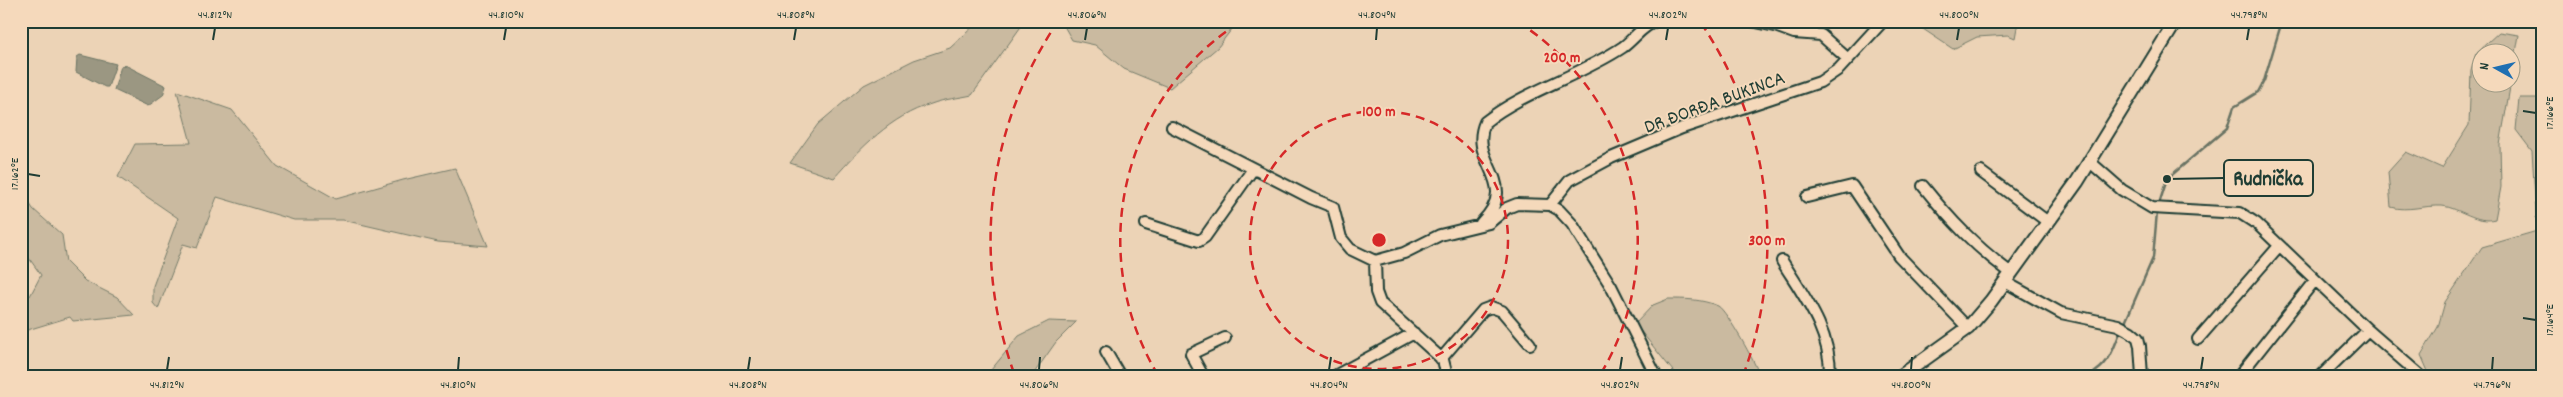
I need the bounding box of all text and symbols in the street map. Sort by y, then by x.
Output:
text: 44.812°N [198,7,232,24]
text: 44.810°N [488,7,524,24]
text: 44.808°N [777,7,815,24]
text: 44.806°N [1068,7,1107,24]
text: 44.804°N [1358,7,1396,24]
text: 44.802°N [1649,7,1687,24]
text: 44.800°N [1939,7,1979,24]
text: 44.798°N [2231,7,2267,24]
north arrow [2470,42,2520,92]
text: 200 m [1544,48,1580,70]
text: N [2475,62,2496,71]
street label: DR ĐORĐA BUKINCA [1641,65,1790,142]
text: 17.166°E [2542,96,2559,129]
text: 100 m [1362,102,1396,124]
text: 17.162°E [7,157,24,190]
callout: Rudnička [2224,160,2313,196]
text: Rudnička [2233,166,2304,196]
centre of rings [1370,231,1388,249]
text: 300 m [1749,231,1785,253]
text: 17.164°E [2542,303,2559,336]
text: 44.812°N [150,377,184,394]
text: 44.810°N [440,377,476,394]
text: 44.808°N [729,377,767,394]
text: 44.806°N [1020,377,1059,394]
text: 44.804°N [1310,377,1348,394]
text: 44.802°N [1601,377,1639,394]
text: 44.800°N [1891,377,1931,394]
text: 44.798°N [2183,377,2219,394]
text: 44.796°N [2473,377,2511,394]

